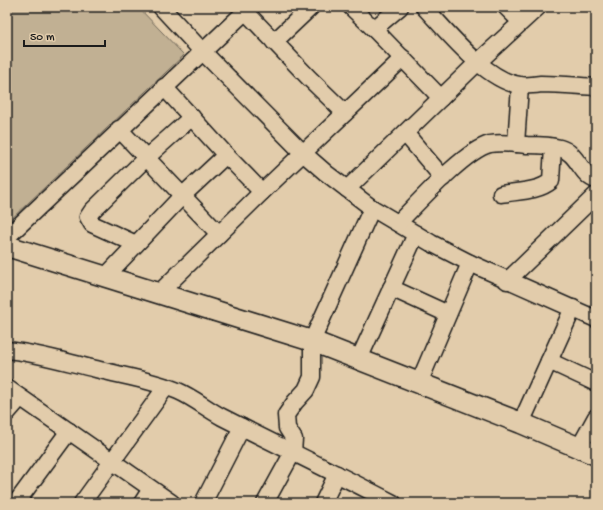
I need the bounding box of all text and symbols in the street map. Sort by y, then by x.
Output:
scale bar [24,22,105,48]
text: 50 m [30,31,55,45]

